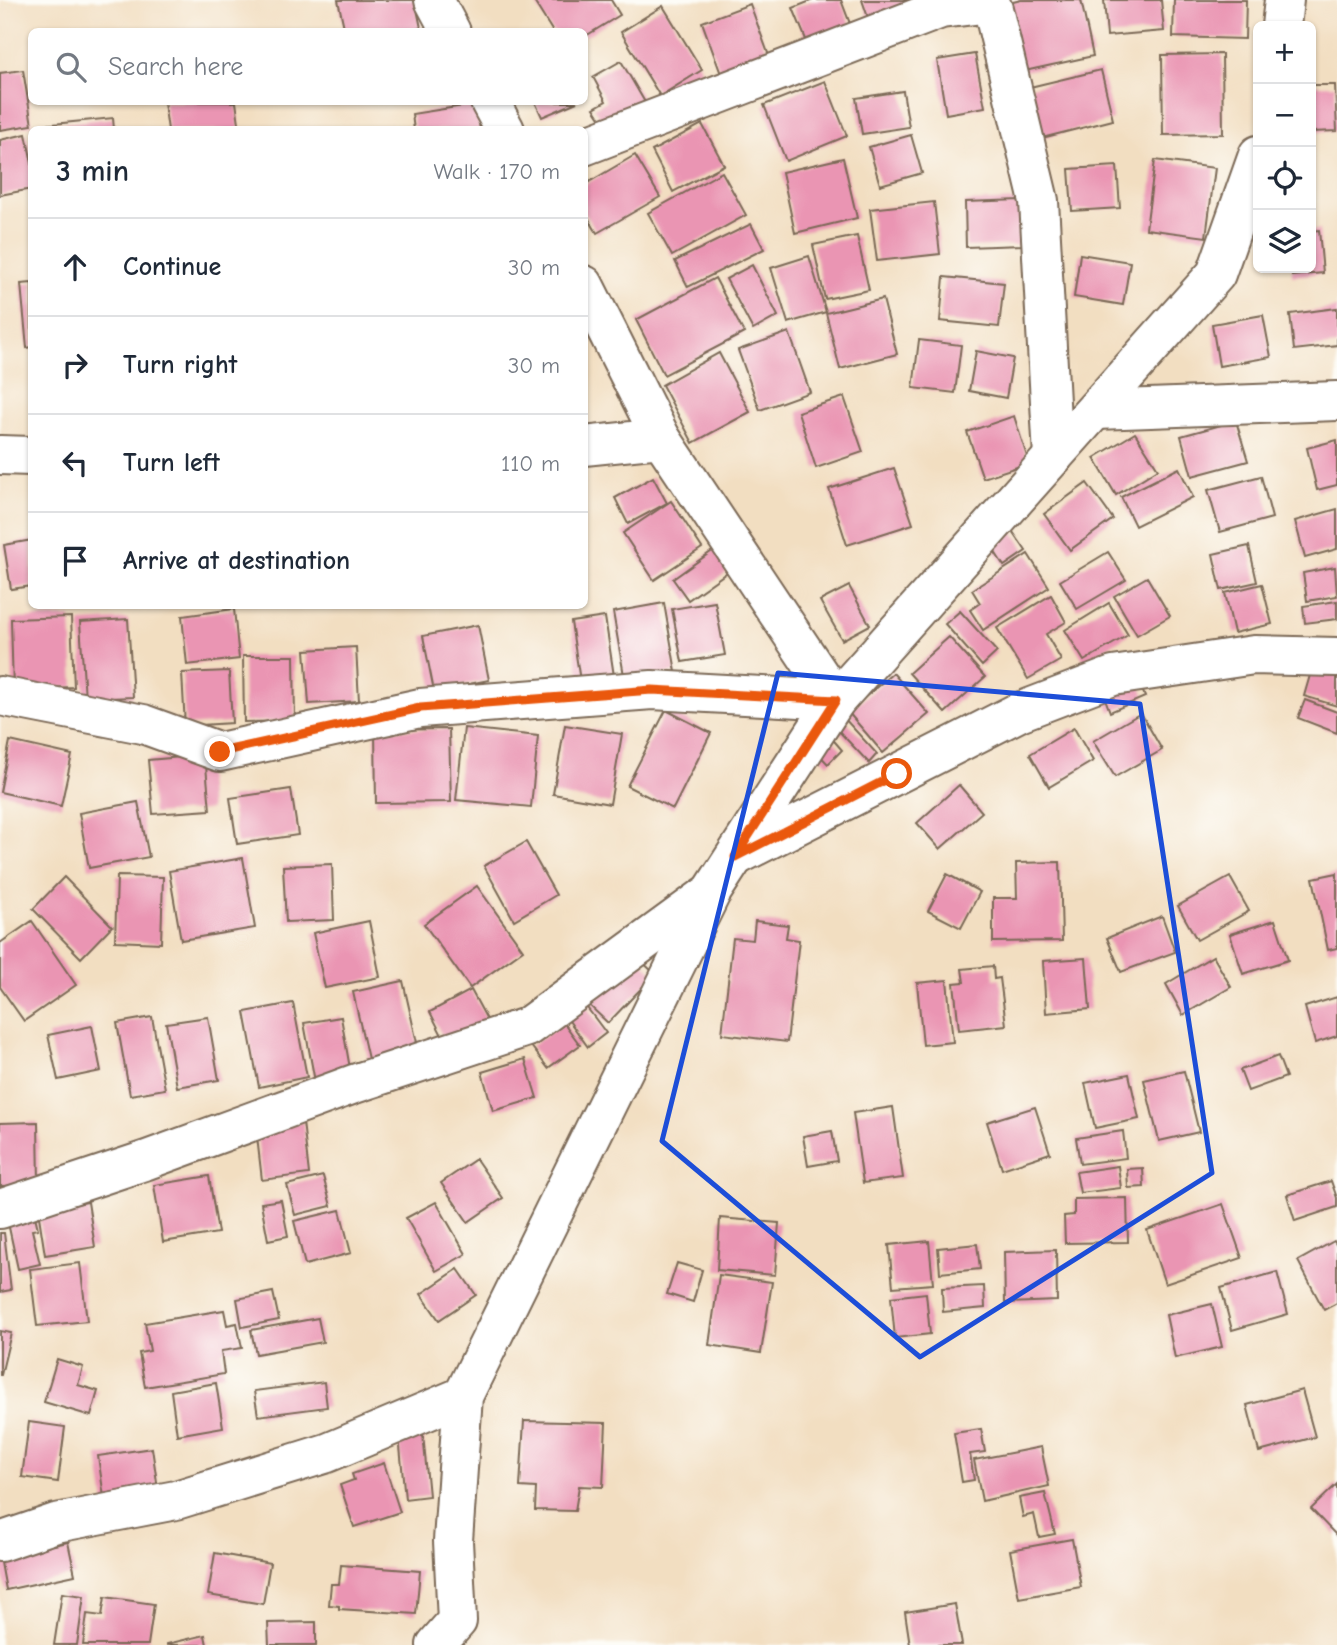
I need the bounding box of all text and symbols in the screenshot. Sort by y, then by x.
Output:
map controls [1253,21,1316,273]
button: + [1253,21,1316,84]
search box [28,28,588,105]
icon: search [52,48,90,86]
text: Search here [108,52,243,82]
button: − [1253,84,1316,147]
button: locate [1253,147,1316,210]
text: 3 min [56,154,129,189]
text: Walk · 170 m [433,158,560,185]
button: layers [1253,210,1316,273]
icon: ahead [56,248,94,286]
text: Continue [123,252,221,282]
text: 30 m [508,254,560,281]
icon: right [56,346,94,384]
text: Turn right [123,350,237,380]
text: 30 m [508,352,560,379]
icon: left [56,444,94,482]
text: Turn left [123,448,220,478]
text: 110 m [501,450,560,477]
icon: arrive [56,542,94,580]
text: Arrive at destination [123,546,350,576]
route end [204,736,235,767]
route start [881,758,912,789]

